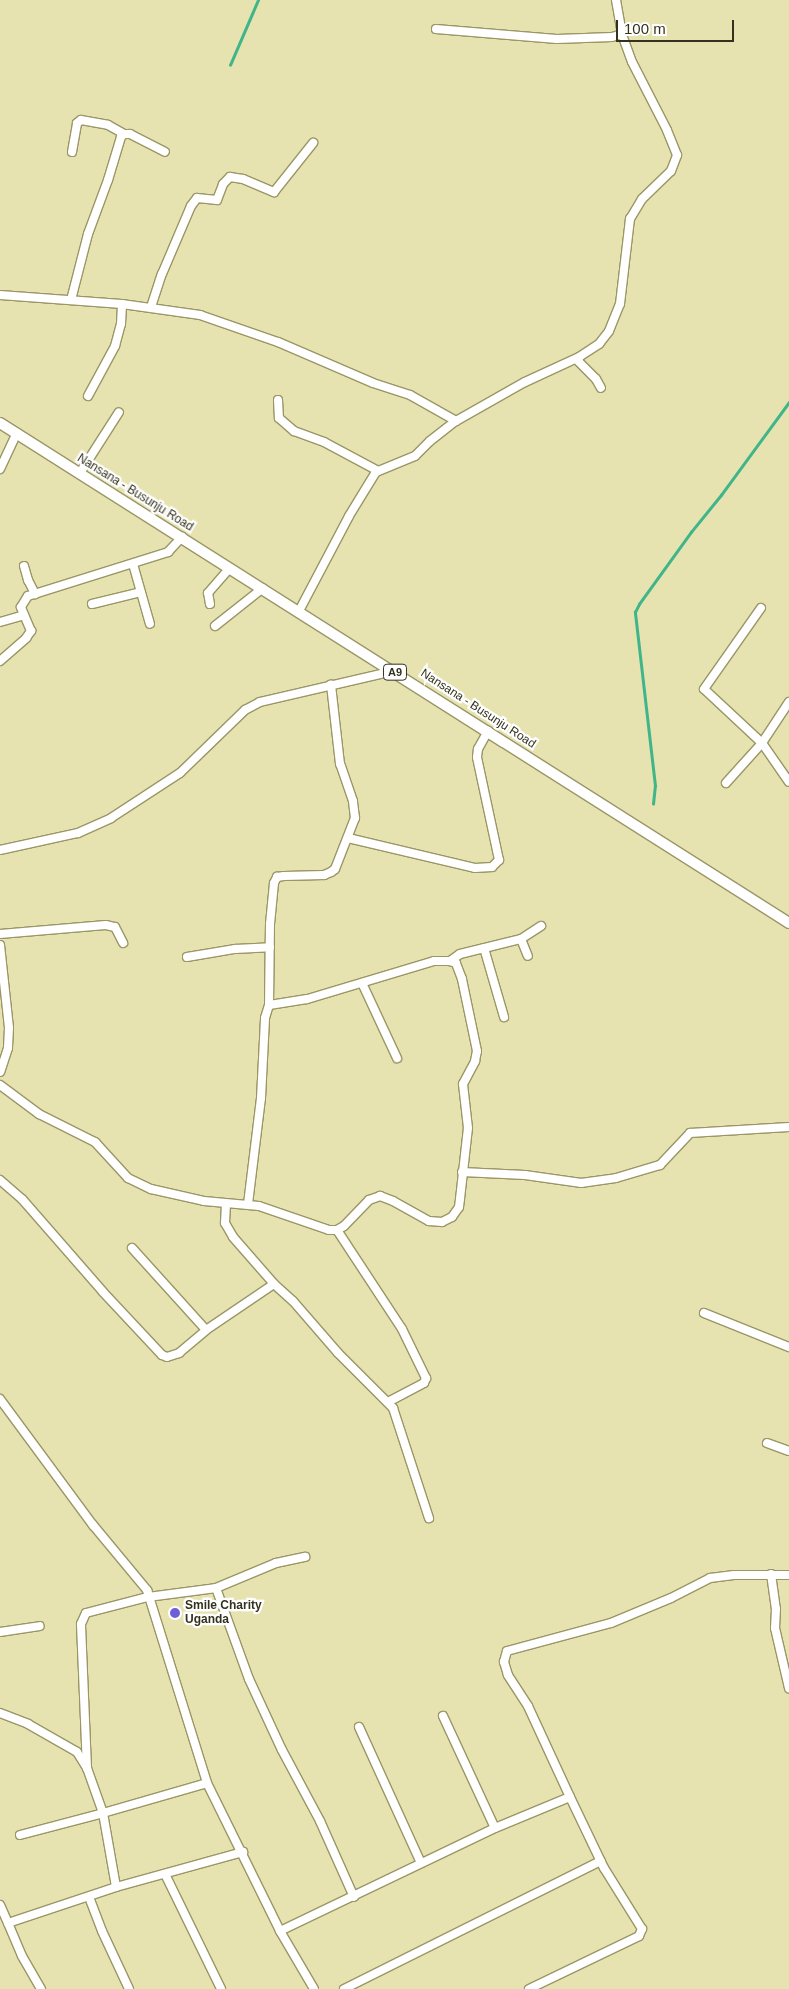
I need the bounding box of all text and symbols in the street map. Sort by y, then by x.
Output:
scale bar [619,10,736,42]
text: 100 m [624,20,666,37]
street label: Nansana - Busunju Road [74,451,196,535]
road number: A9 [382,664,408,680]
street label: Nansana - Busunju Road [418,666,538,752]
place label: Smile Charity Uganda [185,1599,262,1627]
marker: Smile Charity Uganda [169,1607,181,1619]

